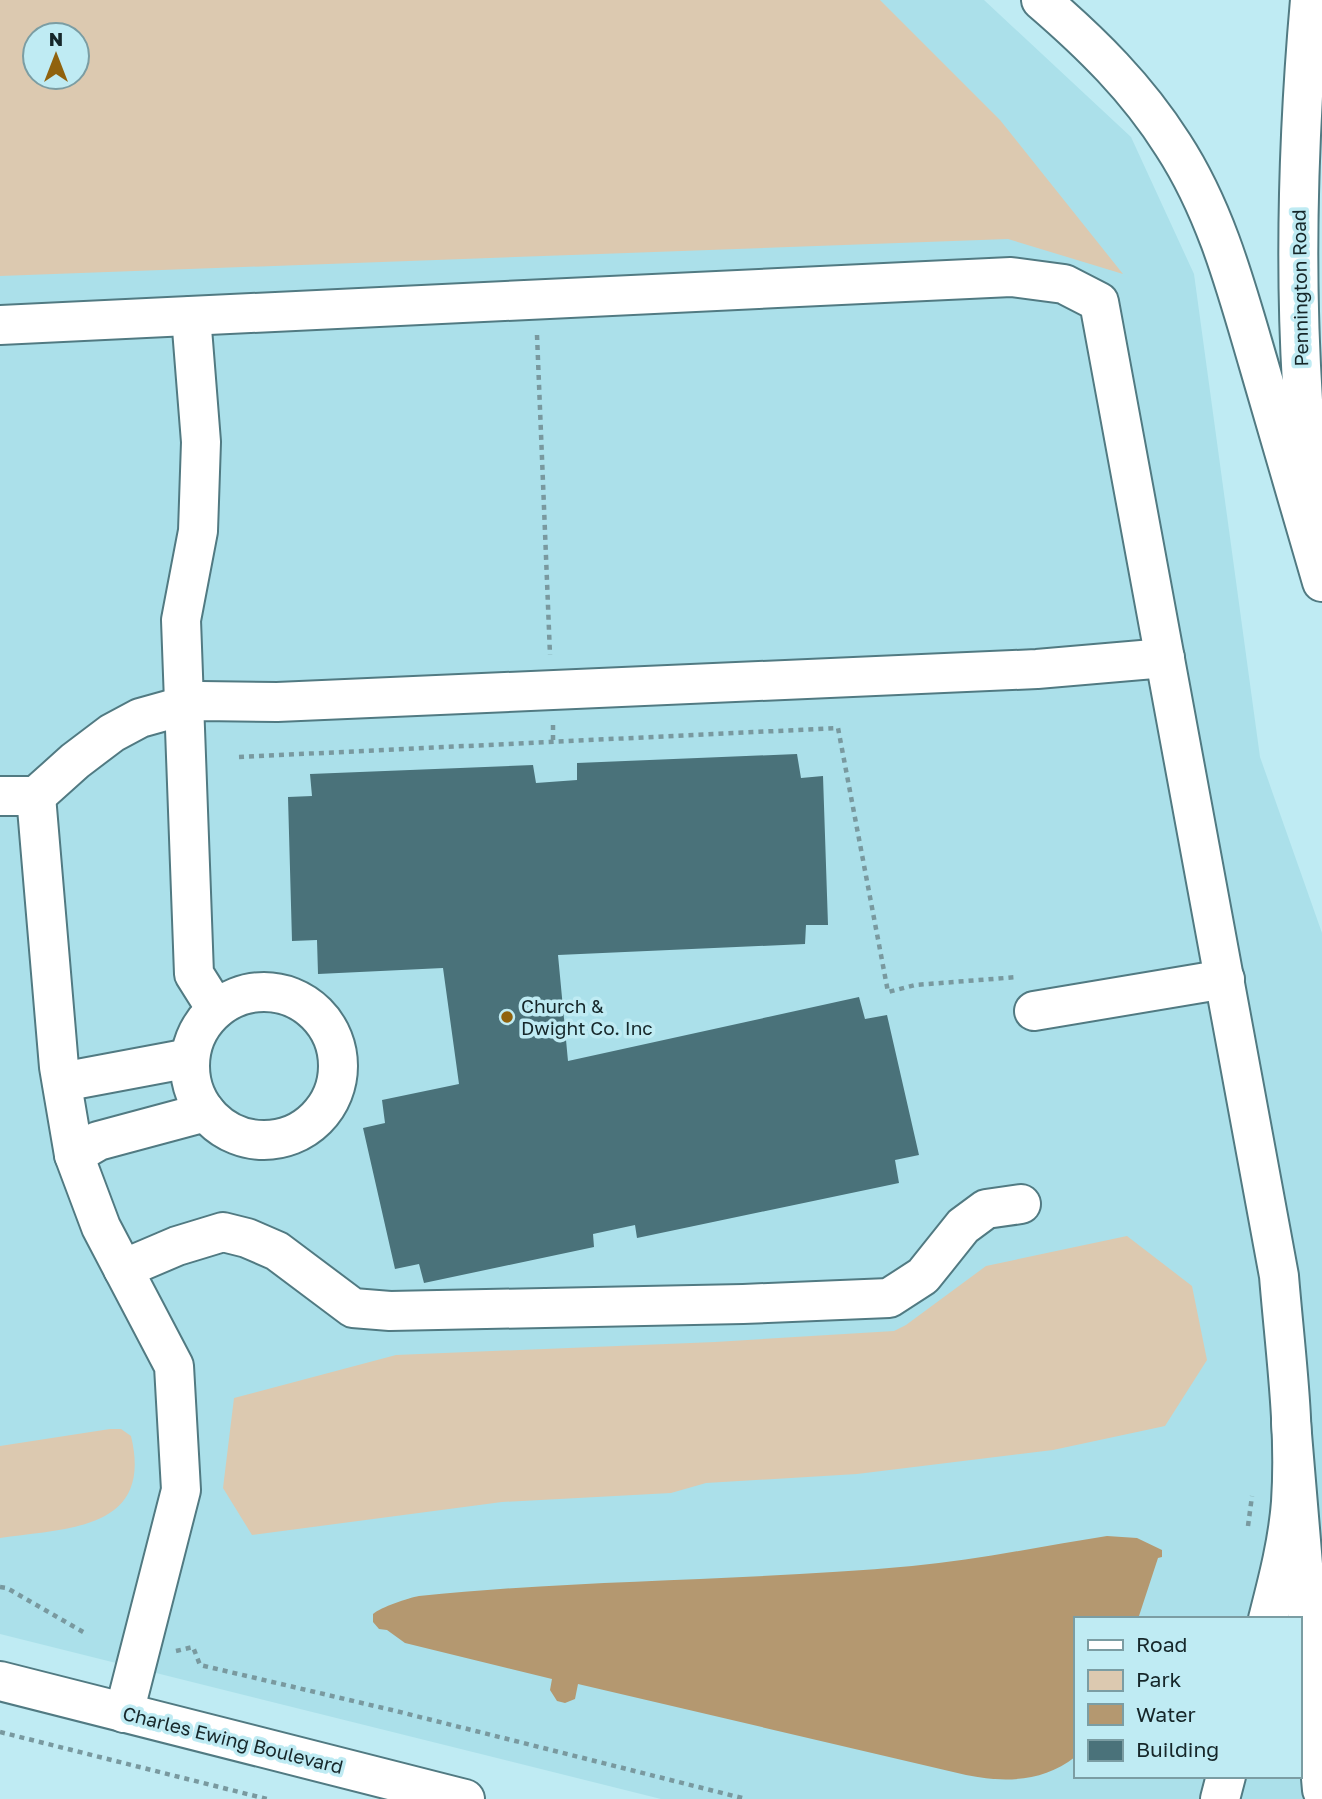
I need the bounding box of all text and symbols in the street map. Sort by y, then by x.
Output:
north arrow [21,21,91,91]
text: N [49,27,63,50]
street label: Pennington Road [1287,209,1312,367]
place label: Church & Dwight Co. Inc [521,994,653,1039]
marker: Church & Dwight Co. Inc [499,1009,515,1025]
legend [1074,1617,1301,1778]
text: Road [1136,1631,1187,1657]
text: Park [1136,1666,1182,1692]
street label: Charles Ewing Boulevard [121,1701,346,1778]
text: Water [1136,1701,1196,1727]
text: Building [1136,1736,1219,1762]

